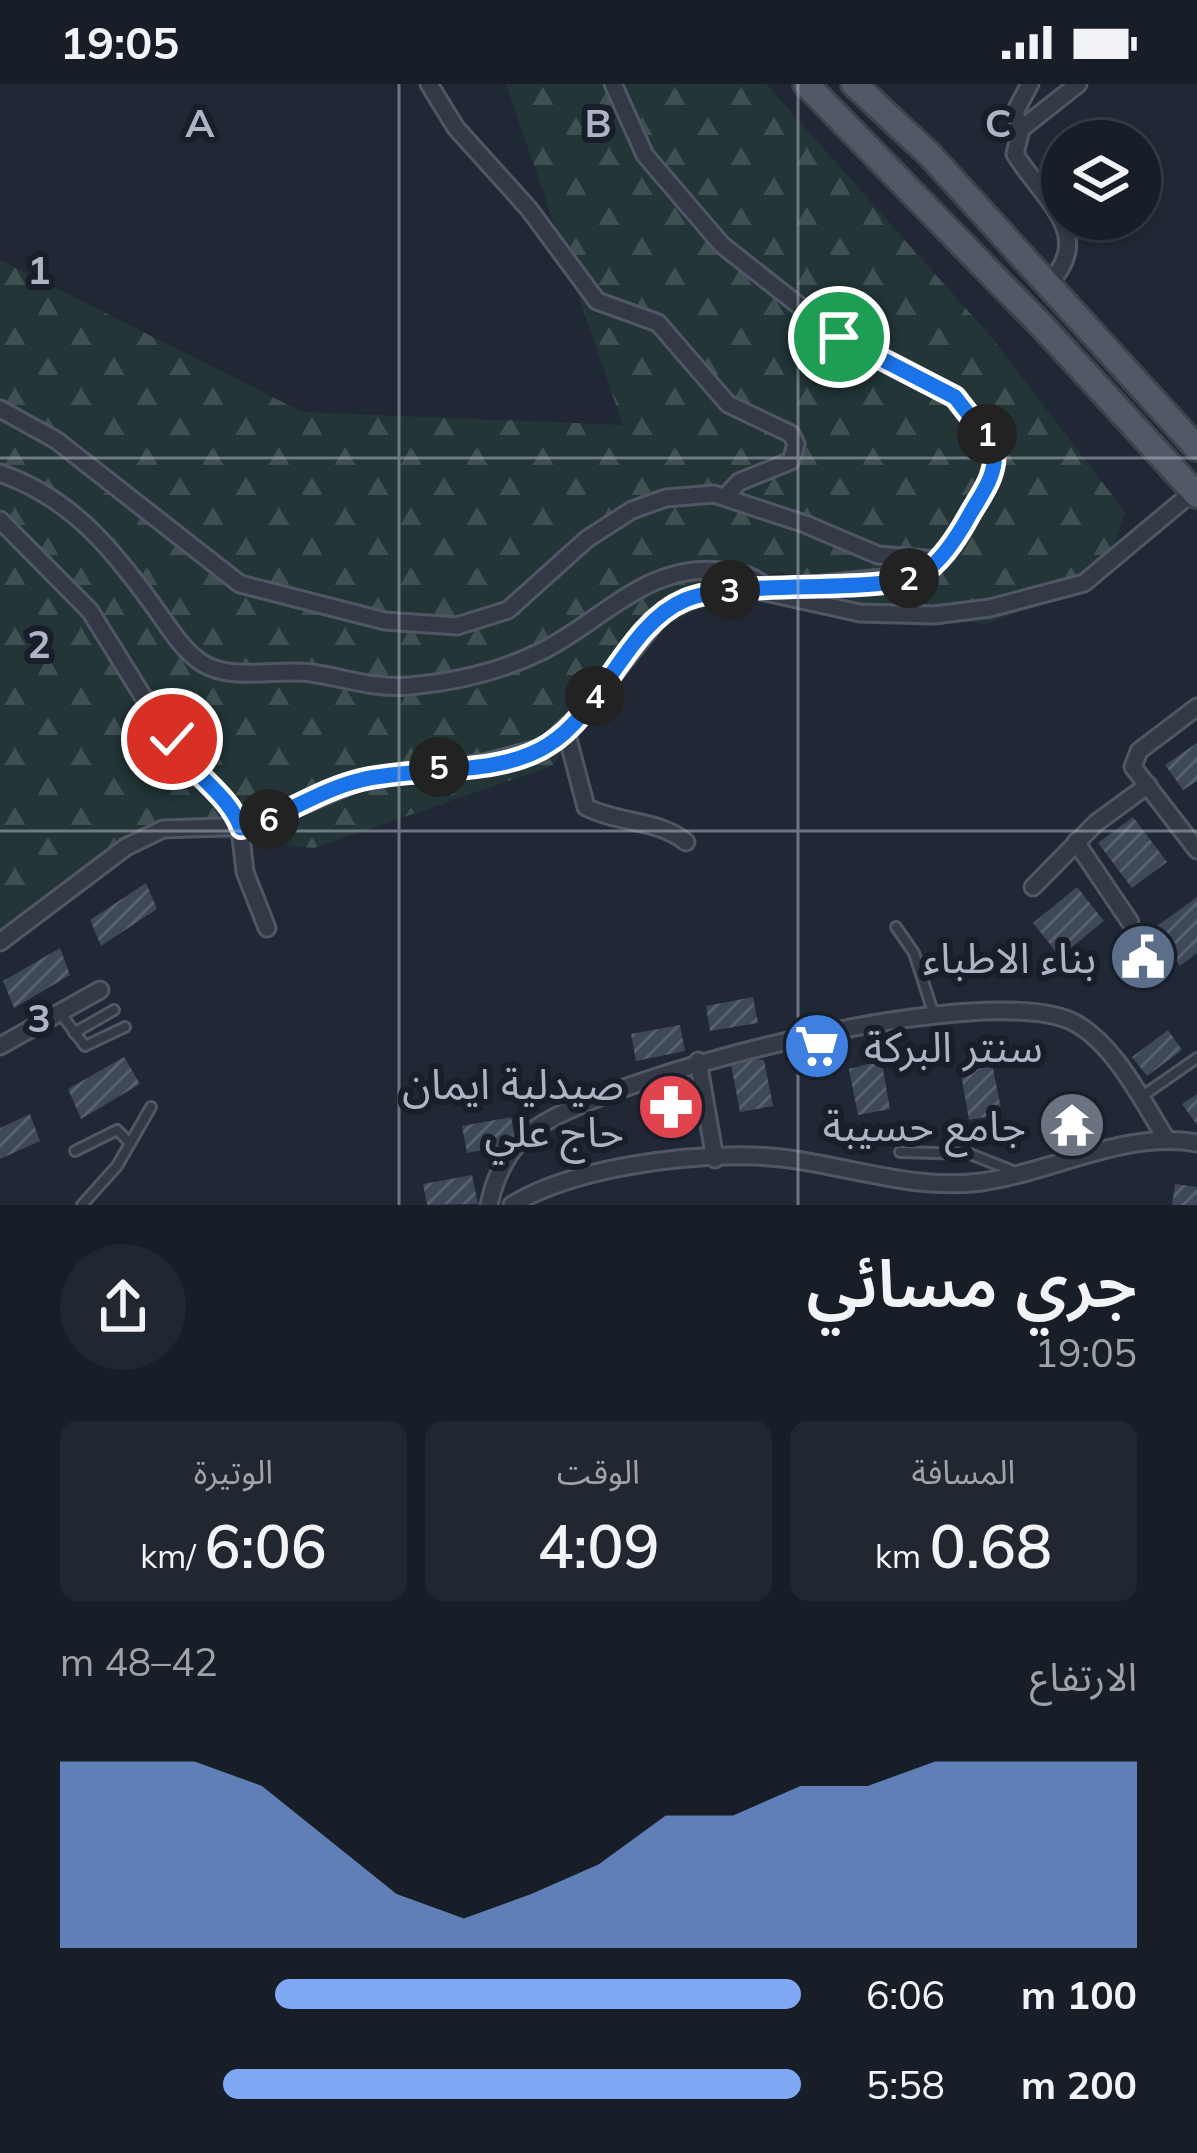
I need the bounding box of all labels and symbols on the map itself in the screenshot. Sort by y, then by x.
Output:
text: A [185,98,215,147]
text: B [585,98,611,147]
text: C [985,98,1011,147]
text: 1 [27,245,51,294]
pin [788,286,890,388]
pin: 1 [957,404,1017,464]
pin: 2 [879,548,939,608]
pin: 3 [700,560,760,620]
text: 2 [27,619,51,668]
pin: 4 [565,666,625,726]
pin [121,688,223,790]
pin: 5 [409,737,469,797]
pin: 6 [239,789,299,849]
public building icon: بناء الاطباء [1108,922,1178,992]
place label: بناء الاطباء [923,931,1096,984]
text: 3 [27,993,51,1042]
supermarket icon: سنتر البركة [782,1011,852,1081]
place label: سنتر البركة [864,1020,1043,1073]
place label: صيدلية ايمان حاج علي [402,1057,624,1164]
pharmacy icon: صيدلية ايمان حاج علي [636,1072,706,1142]
temple icon: جامع حسيبة [1037,1090,1107,1160]
place label: جامع حسيبة [823,1099,1026,1158]

